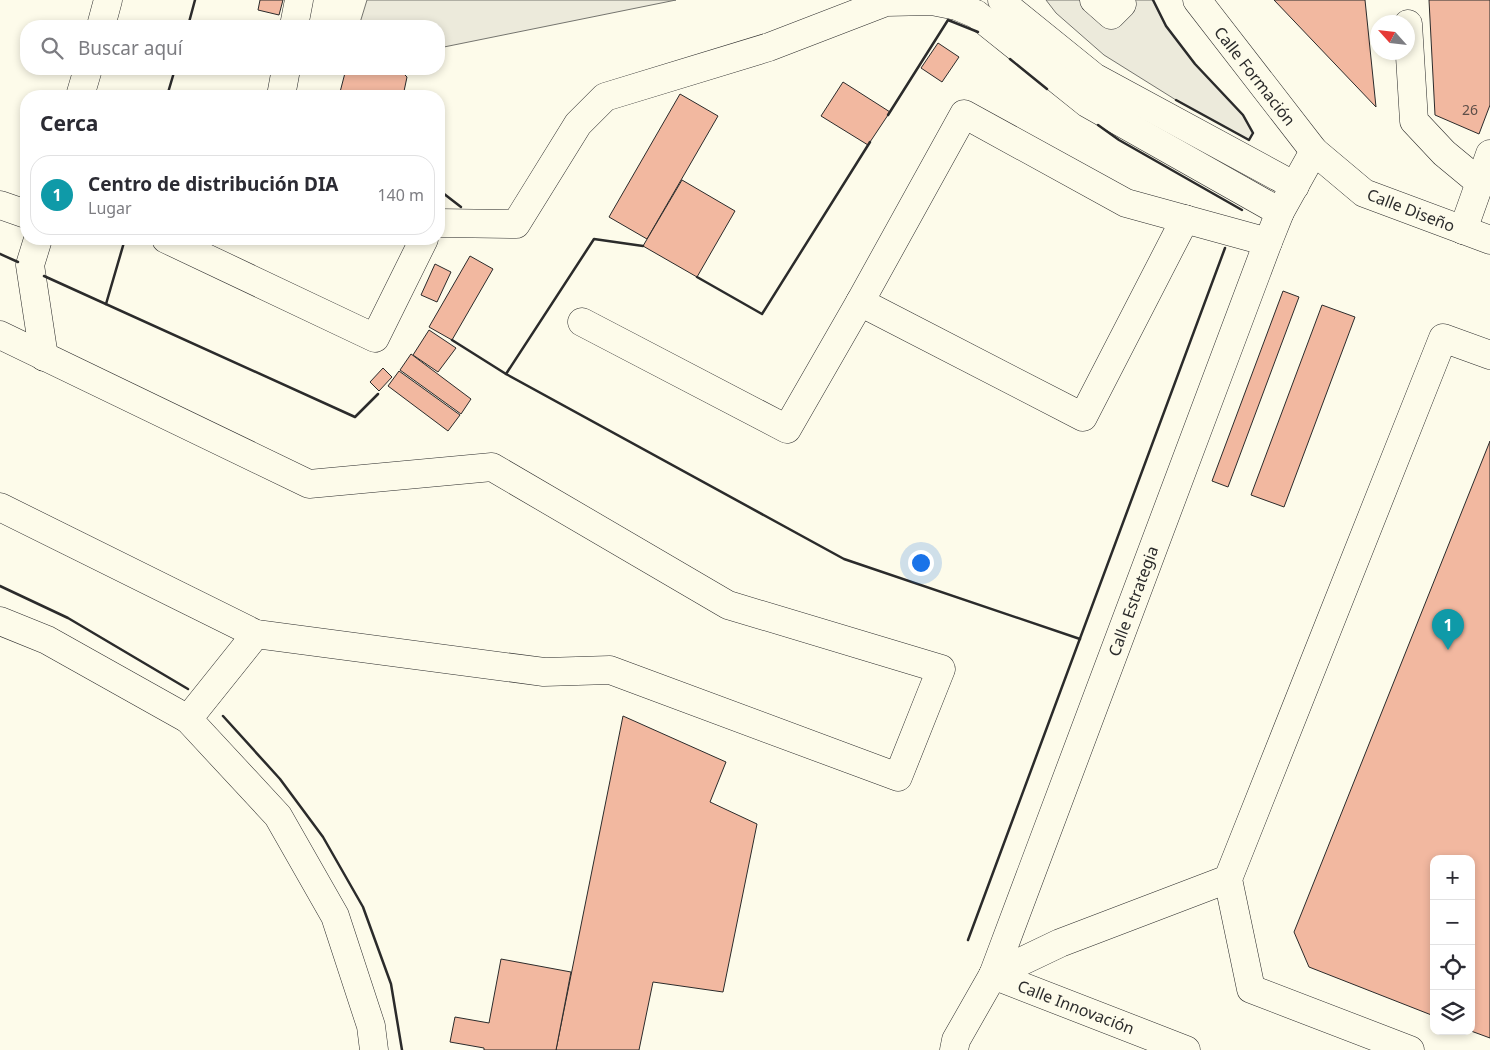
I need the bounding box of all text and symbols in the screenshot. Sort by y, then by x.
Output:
north arrow [1370,15,1415,60]
search box [20,20,445,75]
street label: Calle Formación [1209,22,1301,130]
icon: search [38,34,66,62]
text: Buscar aquí [78,35,183,61]
house number: 26 [1462,100,1478,119]
text: Cerca [40,109,98,137]
text: Centro de distribución DIA [88,171,338,197]
street label: Calle Diseño [1364,183,1458,237]
text: 1 [52,184,62,206]
text: 140 m [377,184,424,206]
text: Lugar [88,197,132,219]
street label: Calle Estrategia [1103,543,1163,659]
your location [908,550,934,576]
pin: 1 [1432,609,1464,650]
map controls [1430,855,1475,1035]
button: + [1430,855,1475,900]
button: − [1430,900,1475,945]
button: locate [1430,945,1475,990]
street label: Calle Innovación [1014,975,1138,1039]
button: layers [1430,990,1475,1035]

